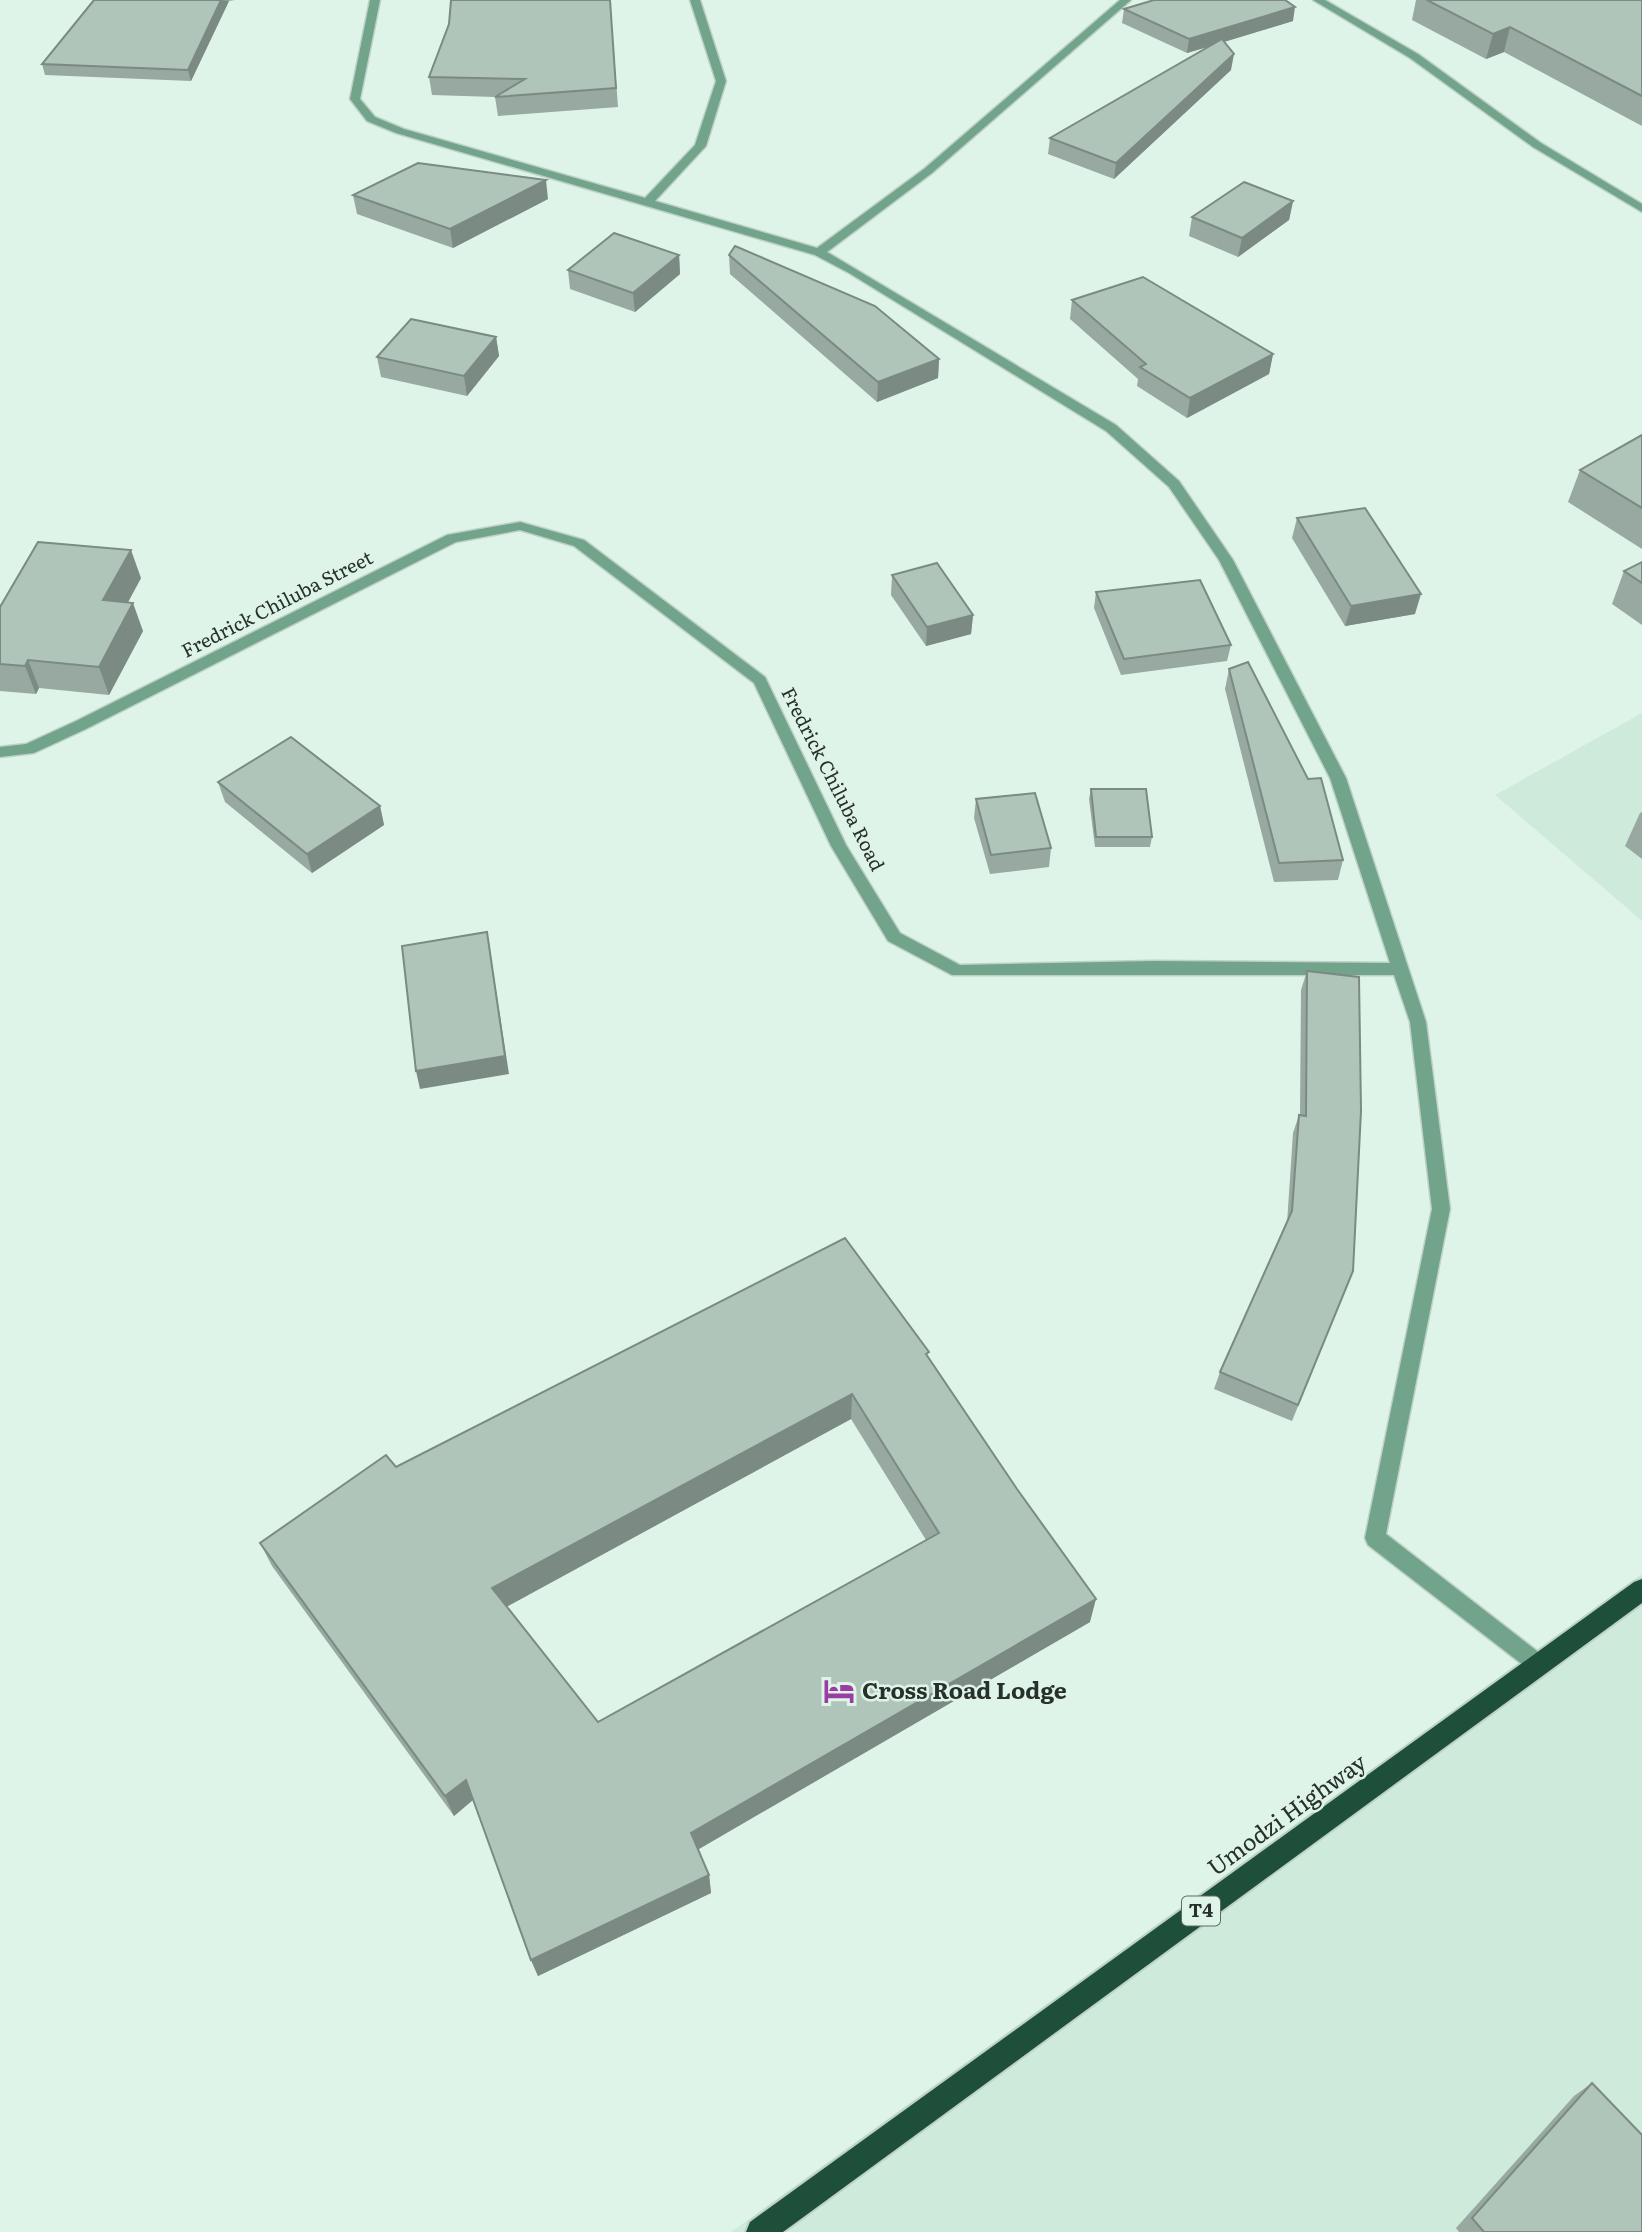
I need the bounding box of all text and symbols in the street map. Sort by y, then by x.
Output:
street label: Fredrick Chiluba Street [176,543,377,664]
street label: Fredrick Chiluba Road [775,682,893,876]
place label: Cross Road Lodge [862,1672,1067,1706]
hotel icon: Cross Road Lodge [822,1674,856,1708]
street label: Umodzi Highway [1199,1744,1373,1883]
road number: T4 [1182,1896,1220,1926]

